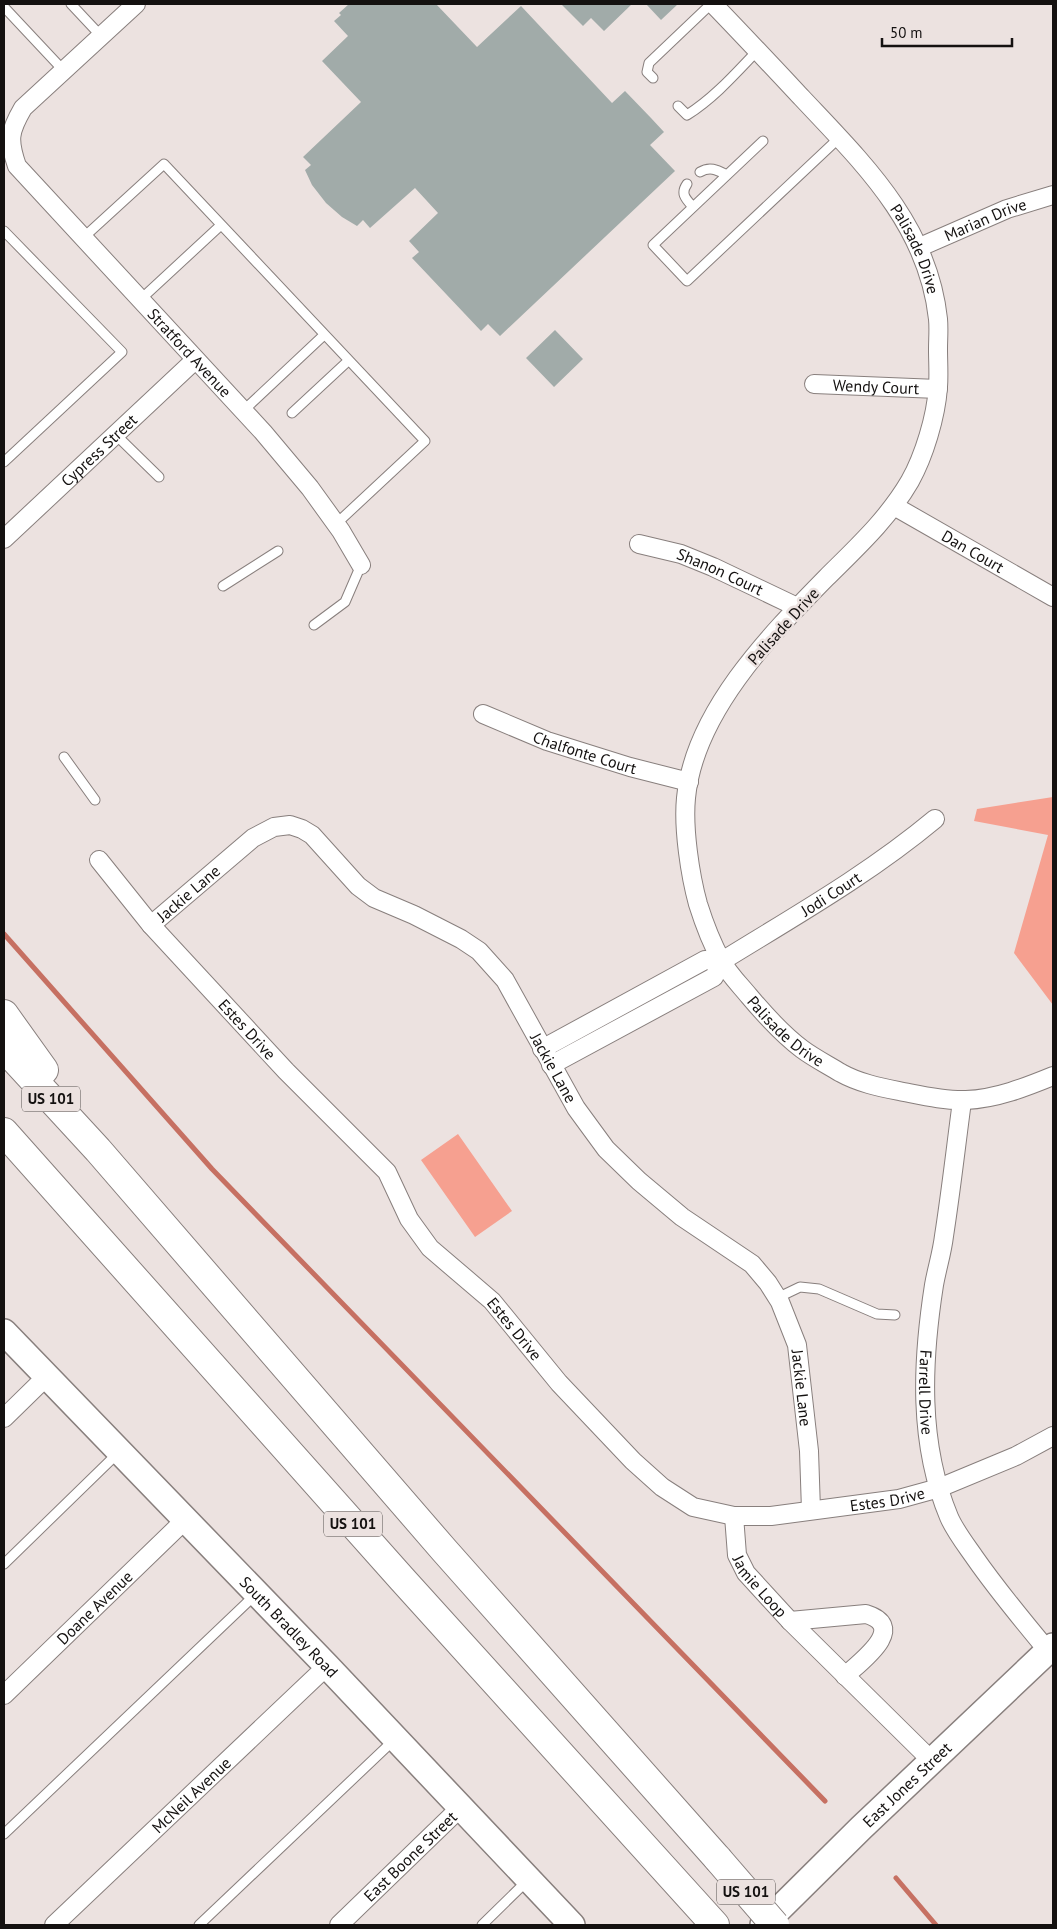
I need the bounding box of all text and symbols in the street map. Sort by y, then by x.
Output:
scale bar [882,15,1012,47]
text: 50 m [890,23,923,42]
street label: Marian Drive [941,194,1029,245]
street label: Palisade Drive [886,200,944,296]
street label: Stratford Avenue [143,304,236,401]
street label: Wendy Court [832,375,920,398]
street label: Cypress Street [57,409,141,491]
street label: Dan Court [938,525,1008,577]
street label: Shanon Court [674,543,767,600]
street label: Palisade Drive [743,583,823,669]
street label: Chalfonte Court [530,726,639,778]
street label: Jackie Lane [152,861,224,926]
street label: Jodi Court [796,867,865,921]
street label: Palisade Drive [743,992,828,1071]
street label: Estes Drive [214,995,280,1064]
street label: Jackie Lane [526,1028,581,1106]
road number: US 101 [22,1086,80,1112]
street label: Estes Drive [483,1293,546,1364]
street label: Jackie Lane [787,1348,816,1427]
street label: Farrell Drive [915,1349,938,1436]
street label: Estes Drive [849,1482,927,1515]
road number: US 101 [324,1512,382,1536]
street label: Jamie Loop [728,1551,792,1621]
street label: Doane Avenue [53,1566,137,1649]
street label: South Bradley Road [236,1572,342,1682]
street label: East Jones Street [858,1737,956,1831]
street label: McNeil Avenue [147,1753,235,1837]
street label: East Boone Street [360,1806,461,1906]
road number: US 101 [717,1880,775,1904]

